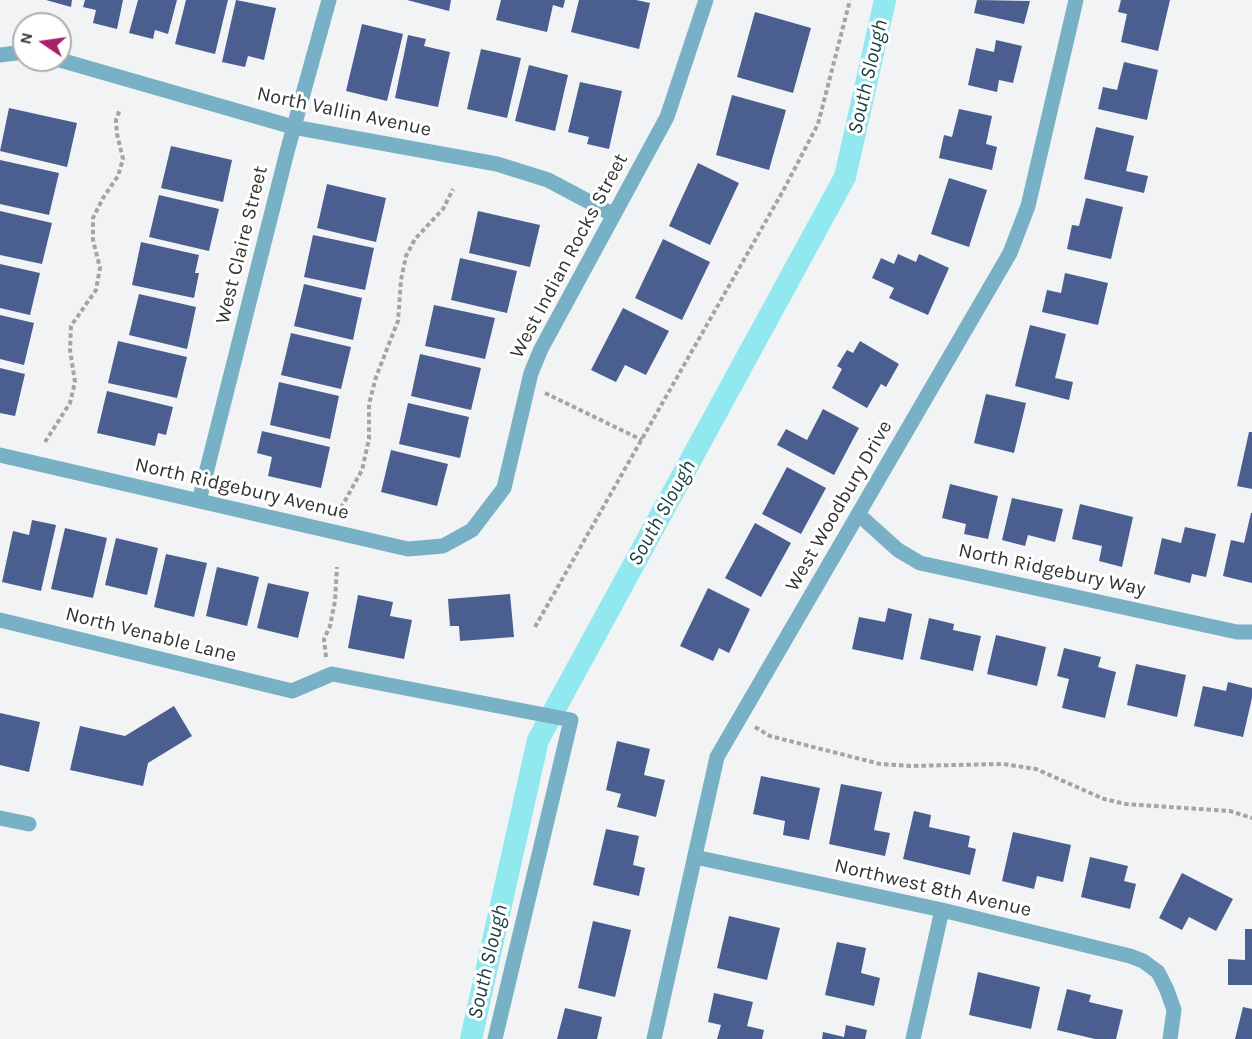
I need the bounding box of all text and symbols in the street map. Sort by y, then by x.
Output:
north arrow [12,12,72,72]
water label: South Slough [843,17,893,137]
text: N [15,31,36,46]
street label: North Vallin Avenue [255,82,433,142]
street label: West Indian Rocks Street [505,149,633,363]
street label: West Claire Street [211,163,273,327]
street label: West Woodbury Drive [780,416,898,596]
street label: North Ridgebury Avenue [133,453,351,525]
water label: South Slough [623,456,701,570]
street label: North Ridgebury Way [956,538,1148,602]
street label: North Venable Lane [63,602,239,668]
street label: Northwest 8th Avenue [832,854,1034,922]
water label: South Slough [463,902,513,1022]

